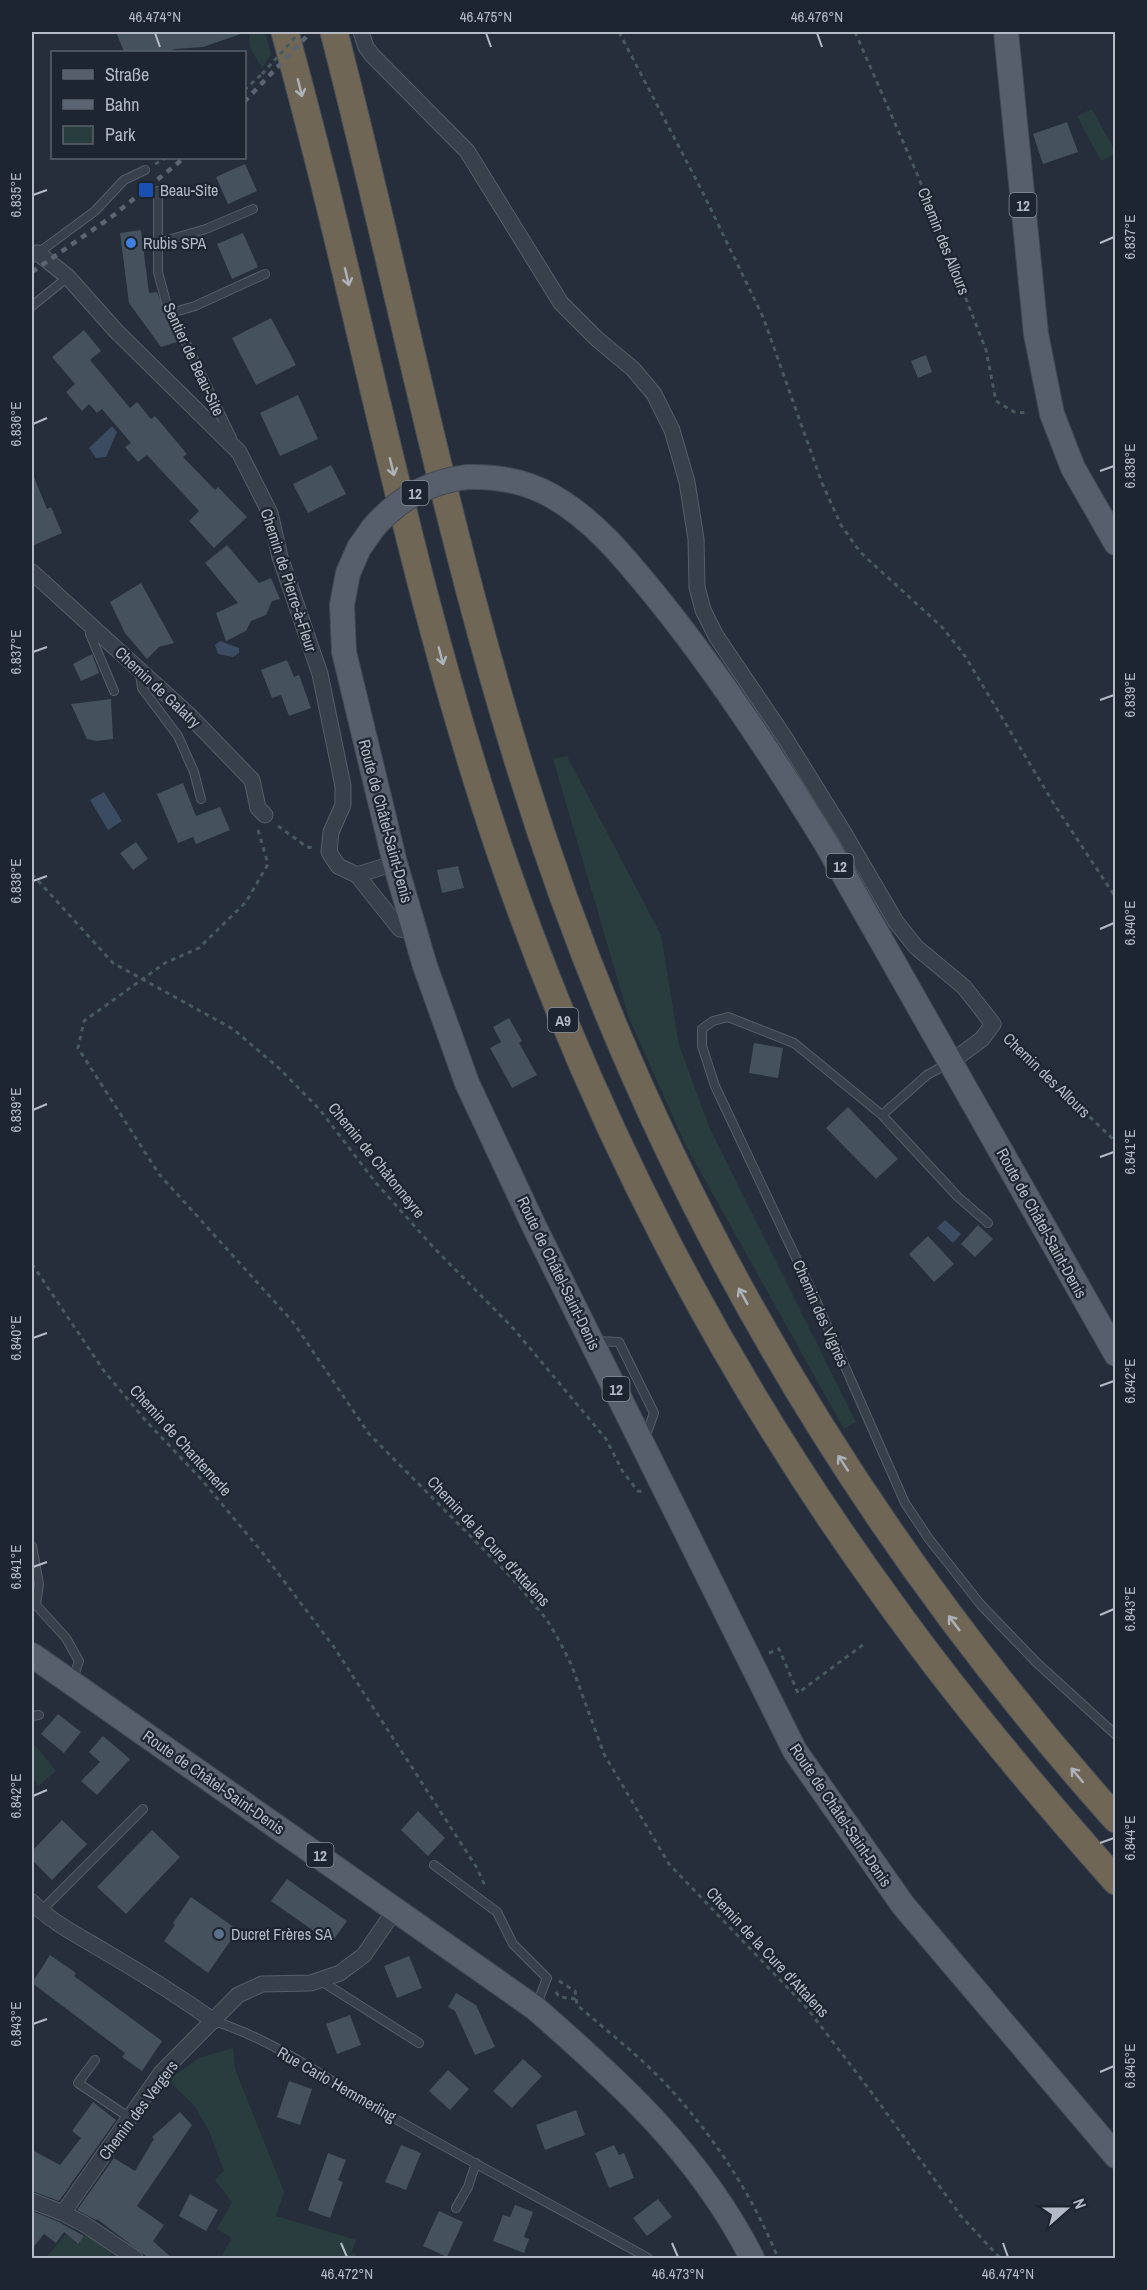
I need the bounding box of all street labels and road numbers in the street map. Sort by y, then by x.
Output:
street label: Chemin des Allours [912,184,976,298]
road number: 12 [1010,193,1036,217]
street label: Sentier de Beau-Site [158,299,230,419]
road number: 12 [402,481,428,505]
street label: Chemin de Pierre-à-Fleur [255,506,323,655]
street label: Chemin de Galatry [110,641,206,733]
street label: Route de Châtel-Saint-Denis [354,737,418,905]
road number: 12 [826,854,854,878]
road number: A9 [548,1008,578,1032]
street label: Chemin des Allours [998,1028,1096,1122]
street label: Chemin de Châtonneyre [323,1098,431,1222]
street label: Route de Châtel-Saint-Denis [992,1144,1092,1302]
street label: Route de Châtel-Saint-Denis [512,1192,606,1354]
street label: Chemin des Vignes [788,1256,854,1370]
road number: 12 [602,1377,630,1401]
street label: Chemin de Chantemerle [125,1380,237,1500]
street label: Chemin de la Cure d'Attalens [423,1471,555,1611]
street label: Route de Châtel-Saint-Denis [139,1725,289,1839]
street label: Route de Châtel-Saint-Denis [785,1739,897,1891]
road number: 12 [306,1843,334,1867]
street label: Chemin de la Cure d'Attalens [702,1882,834,2022]
street label: Rue Carlo Hemmerling [273,2041,401,2127]
street label: Chemin des Vergers [93,2056,183,2164]

